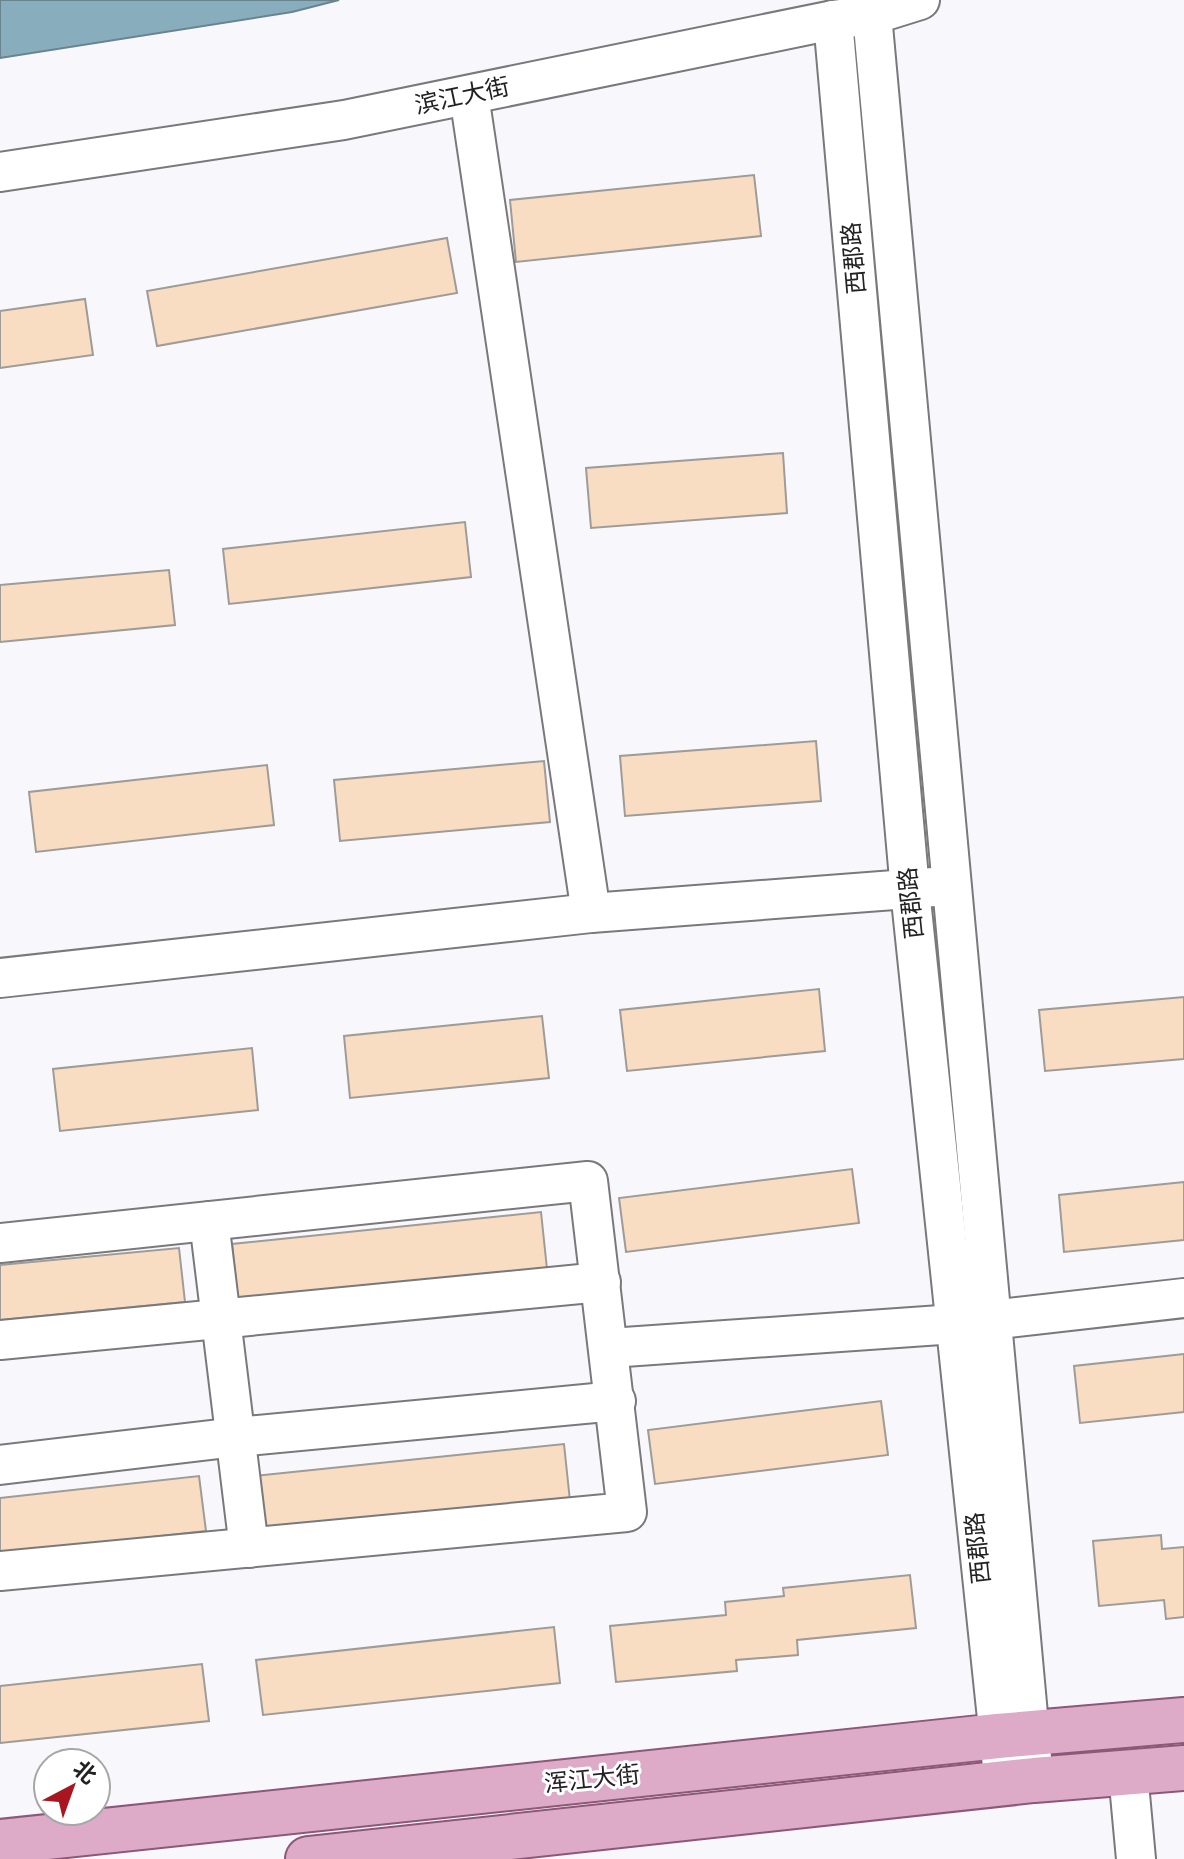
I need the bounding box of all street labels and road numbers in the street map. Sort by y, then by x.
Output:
street label: 滨江大街 [411,66,512,121]
street label: 西郡路 [831,221,872,296]
street label: 西郡路 [887,866,930,941]
street label: 西郡路 [954,1511,997,1586]
street label: 浑江大街 [542,1754,641,1799]

